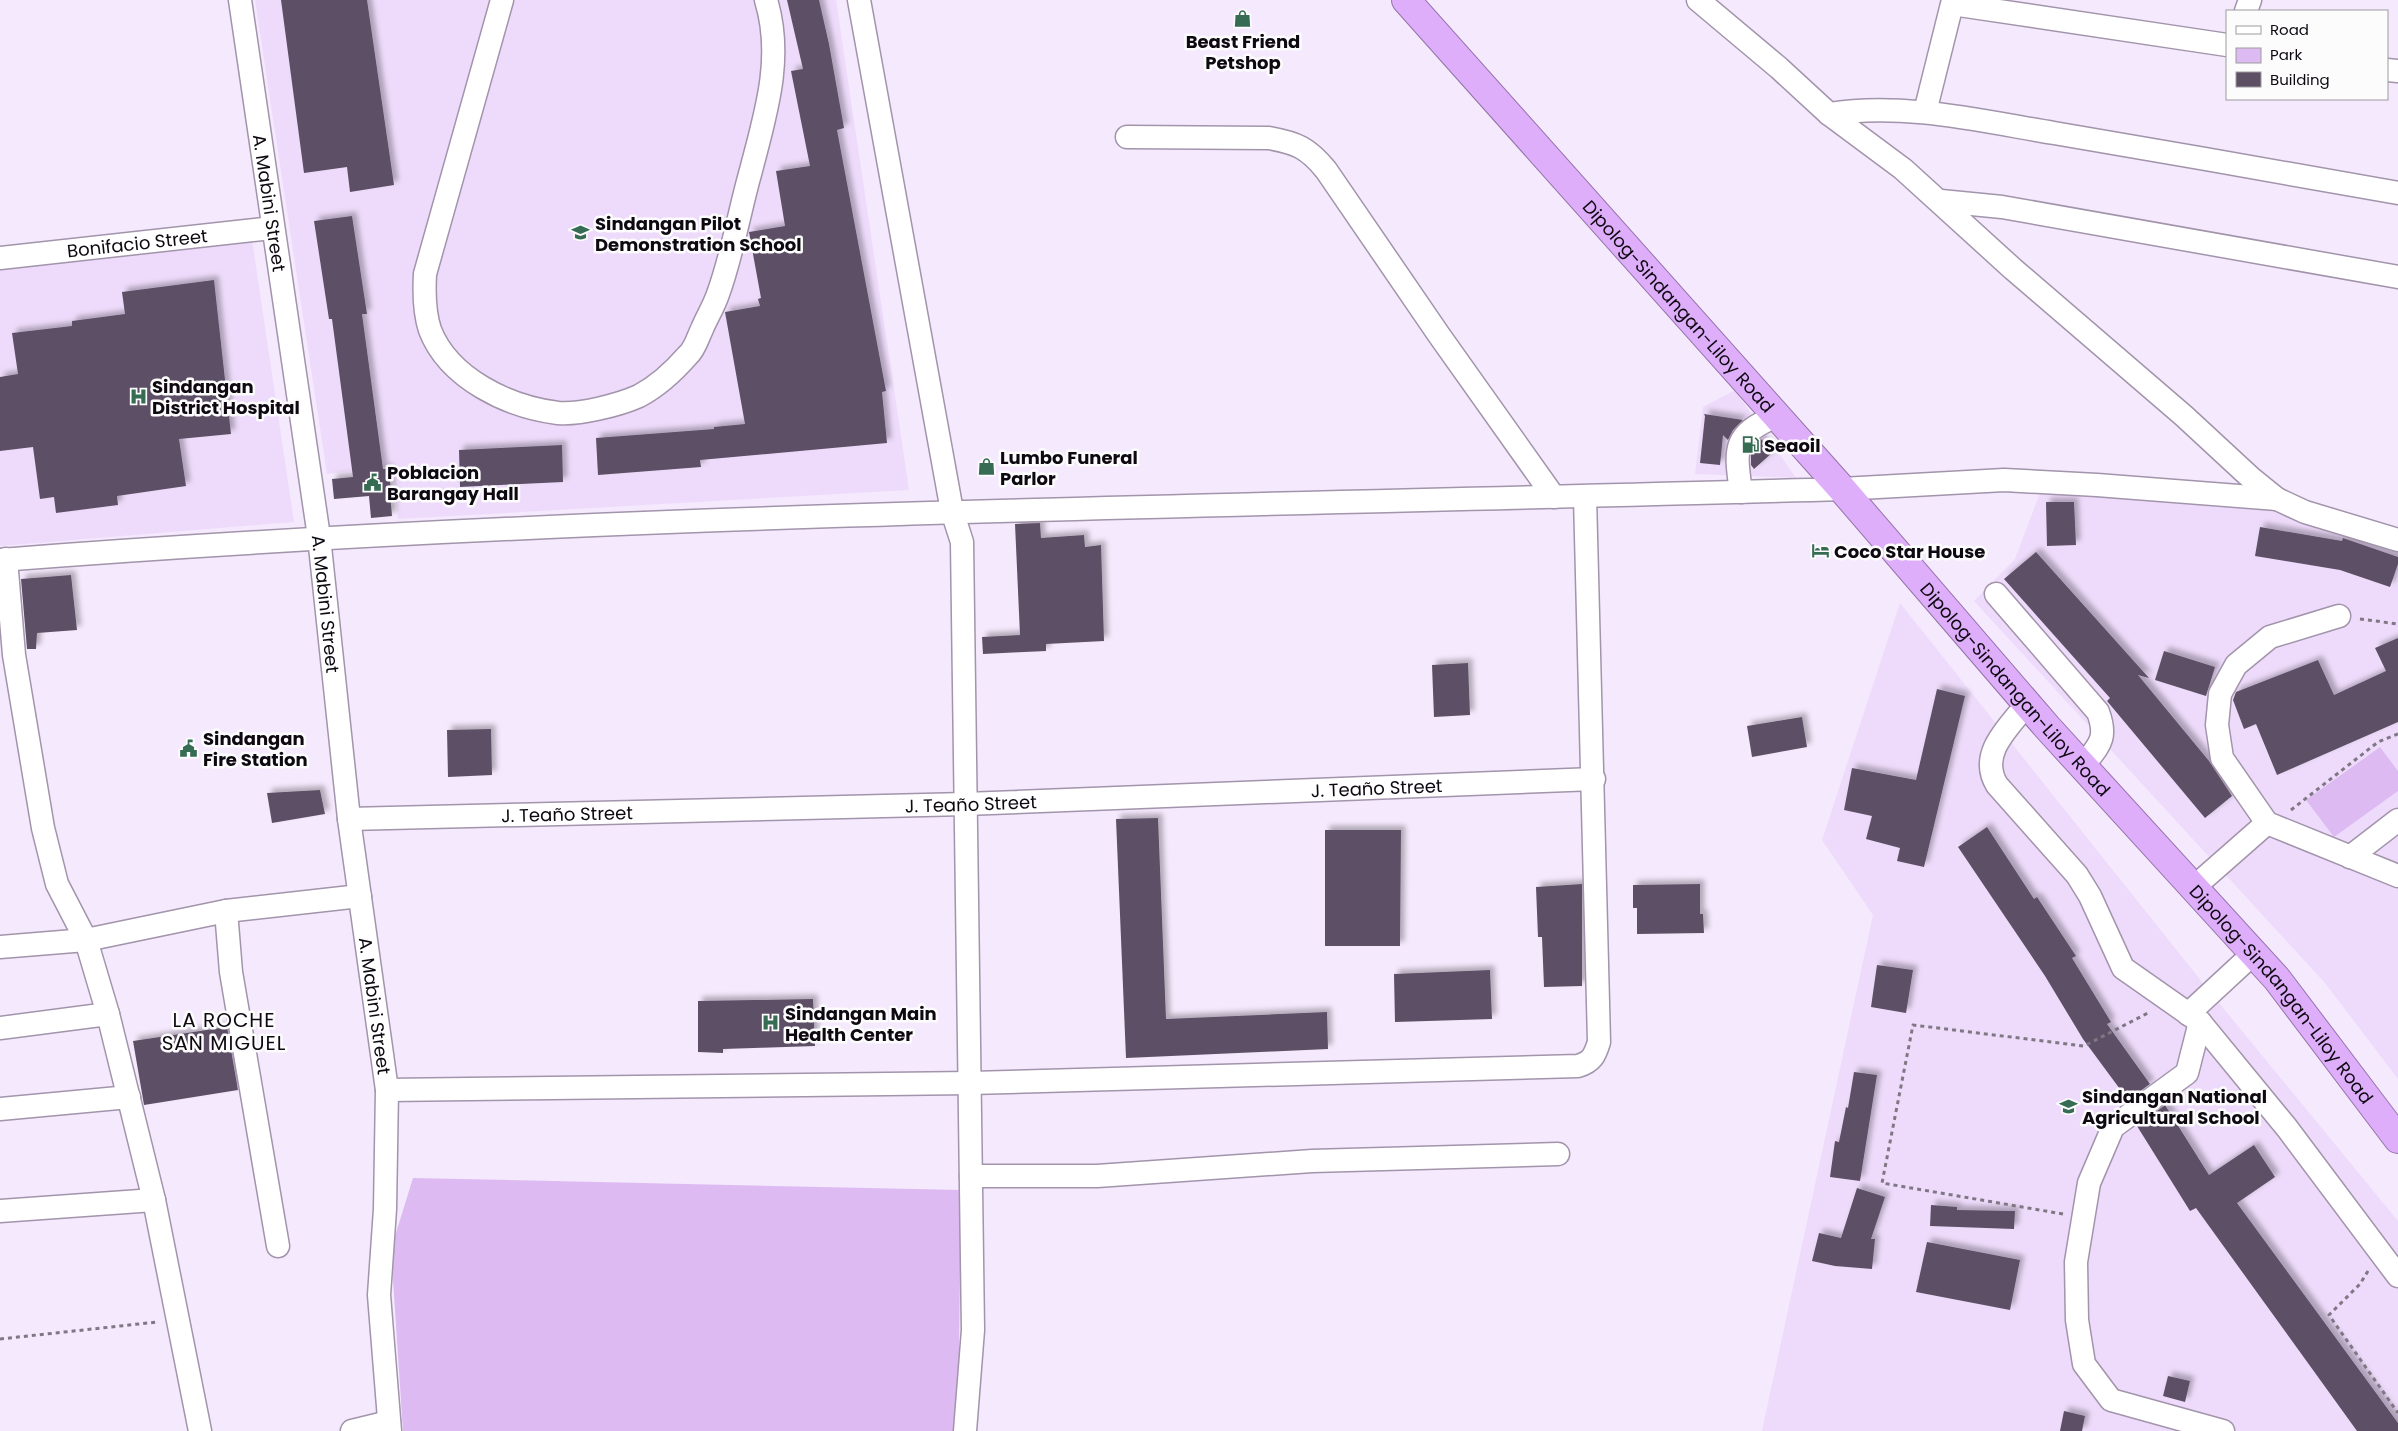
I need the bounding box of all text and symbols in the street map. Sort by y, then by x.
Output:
shop icon: Beast Friend Petshop [1233,8,1253,28]
legend [2226,10,2388,100]
text: Road [2270,19,2309,40]
place label: Beast Friend Petshop [1186,29,1300,75]
text: Park [2270,44,2302,65]
text: Building [2270,69,2330,90]
street label: A. Mabini Street [247,132,292,273]
street label: Dipolog-Sindangan-Liloy Road [1577,194,1780,418]
place label: Sindangan Pilot Demonstration School [595,211,801,257]
street label: Bonifacio Street [66,223,209,263]
school or university icon: Sindangan Pilot Demonstration School [571,223,591,243]
place label: Sindangan District Hospital [152,374,300,420]
hospital icon: Sindangan District Hospital [128,386,148,406]
place label: Seaoil [1764,433,1820,458]
fuel station icon: Seaoil [1740,435,1760,455]
place label: Lumbo Funeral Parlor [1000,445,1138,491]
shop icon: Lumbo Funeral Parlor [976,457,996,477]
place label: Poblacion Barangay Hall [387,460,519,506]
public building icon: Poblacion Barangay Hall [363,472,383,492]
street label: A. Mabini Street [306,534,346,674]
place label: Coco Star House [1834,539,1985,564]
hotel icon: Coco Star House [1810,541,1830,561]
street label: Dipolog-Sindangan-Liloy Road [1915,577,2116,801]
place label: Sindangan Fire Station [203,726,308,772]
public building icon: Sindangan Fire Station [179,738,199,758]
street label: J. Teaño Street [1310,773,1443,803]
street label: J. Teaño Street [905,789,1037,818]
street label: J. Teaño Street [501,800,633,828]
street label: Dipolog-Sindangan-Liloy Road [2184,879,2379,1109]
street label: A. Mabini Street [353,935,397,1076]
place label: Sindangan Main Health Center [785,1001,937,1047]
district label: LA ROCHE SAN MIGUEL [162,1006,286,1057]
hospital icon: Sindangan Main Health Center [761,1013,781,1033]
place label: Sindangan National Agricultural School [2082,1084,2267,1130]
school or university icon: Sindangan National Agricultural School [2058,1096,2078,1116]

